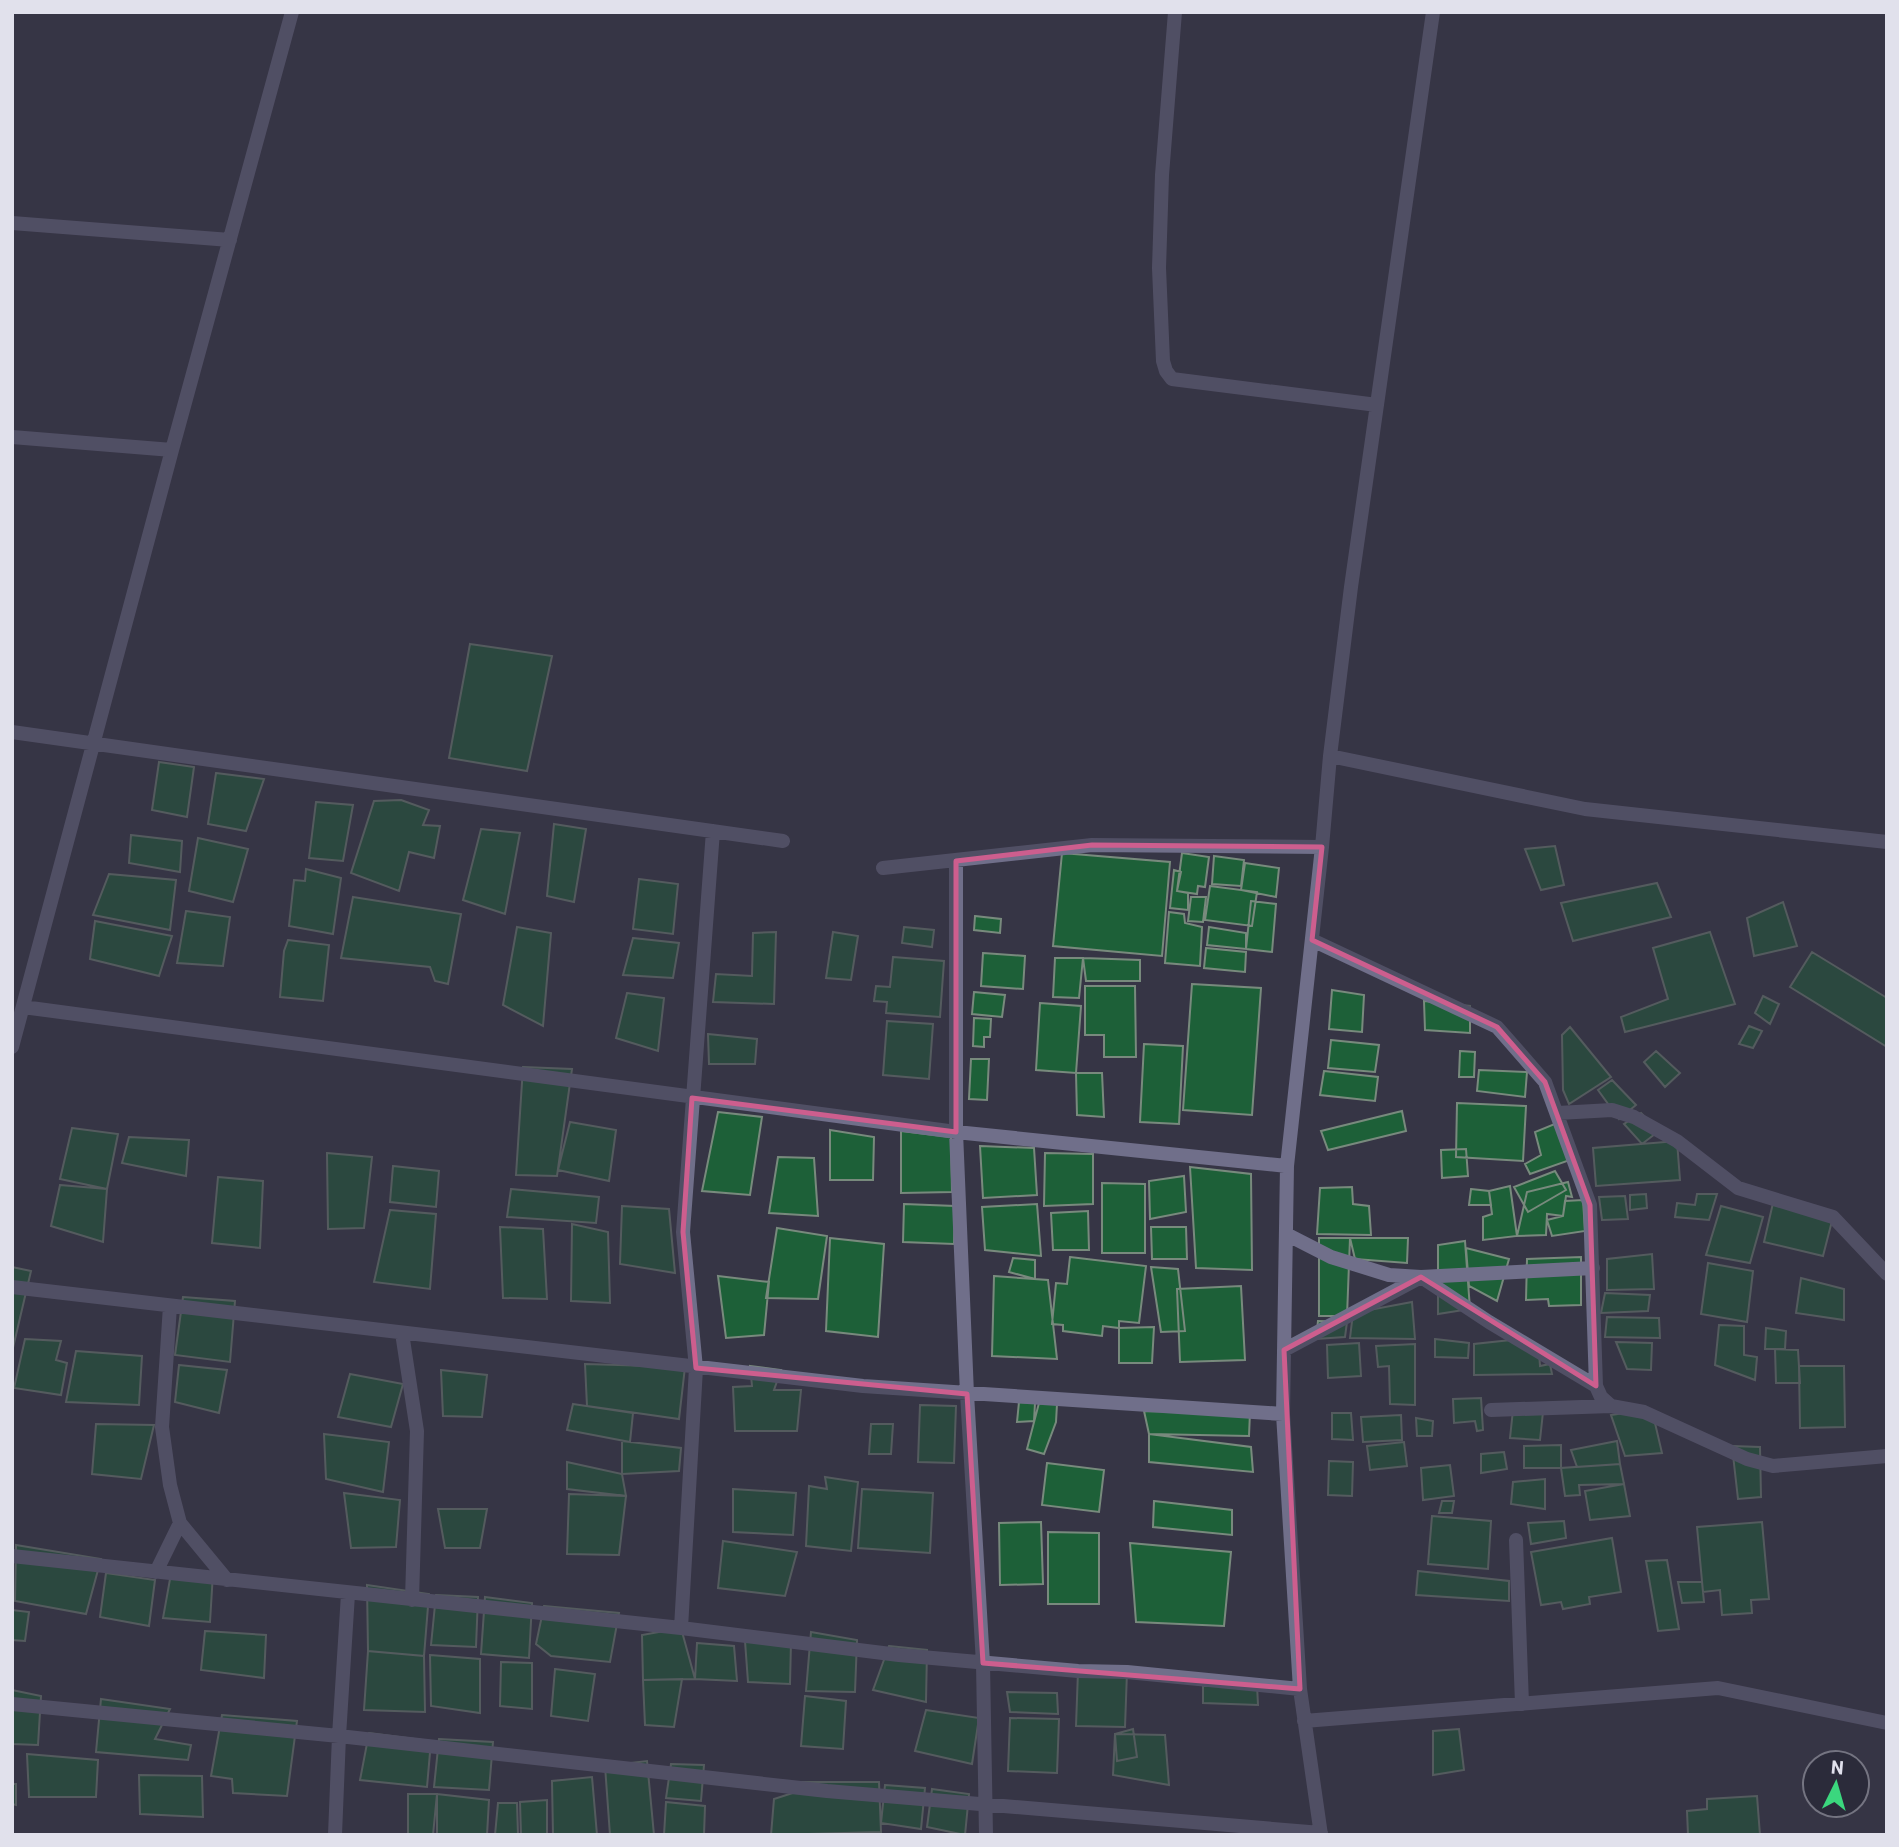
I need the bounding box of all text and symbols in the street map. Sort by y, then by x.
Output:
north arrow [1801,1749,1871,1819]
text: N [1830,1755,1845,1779]

